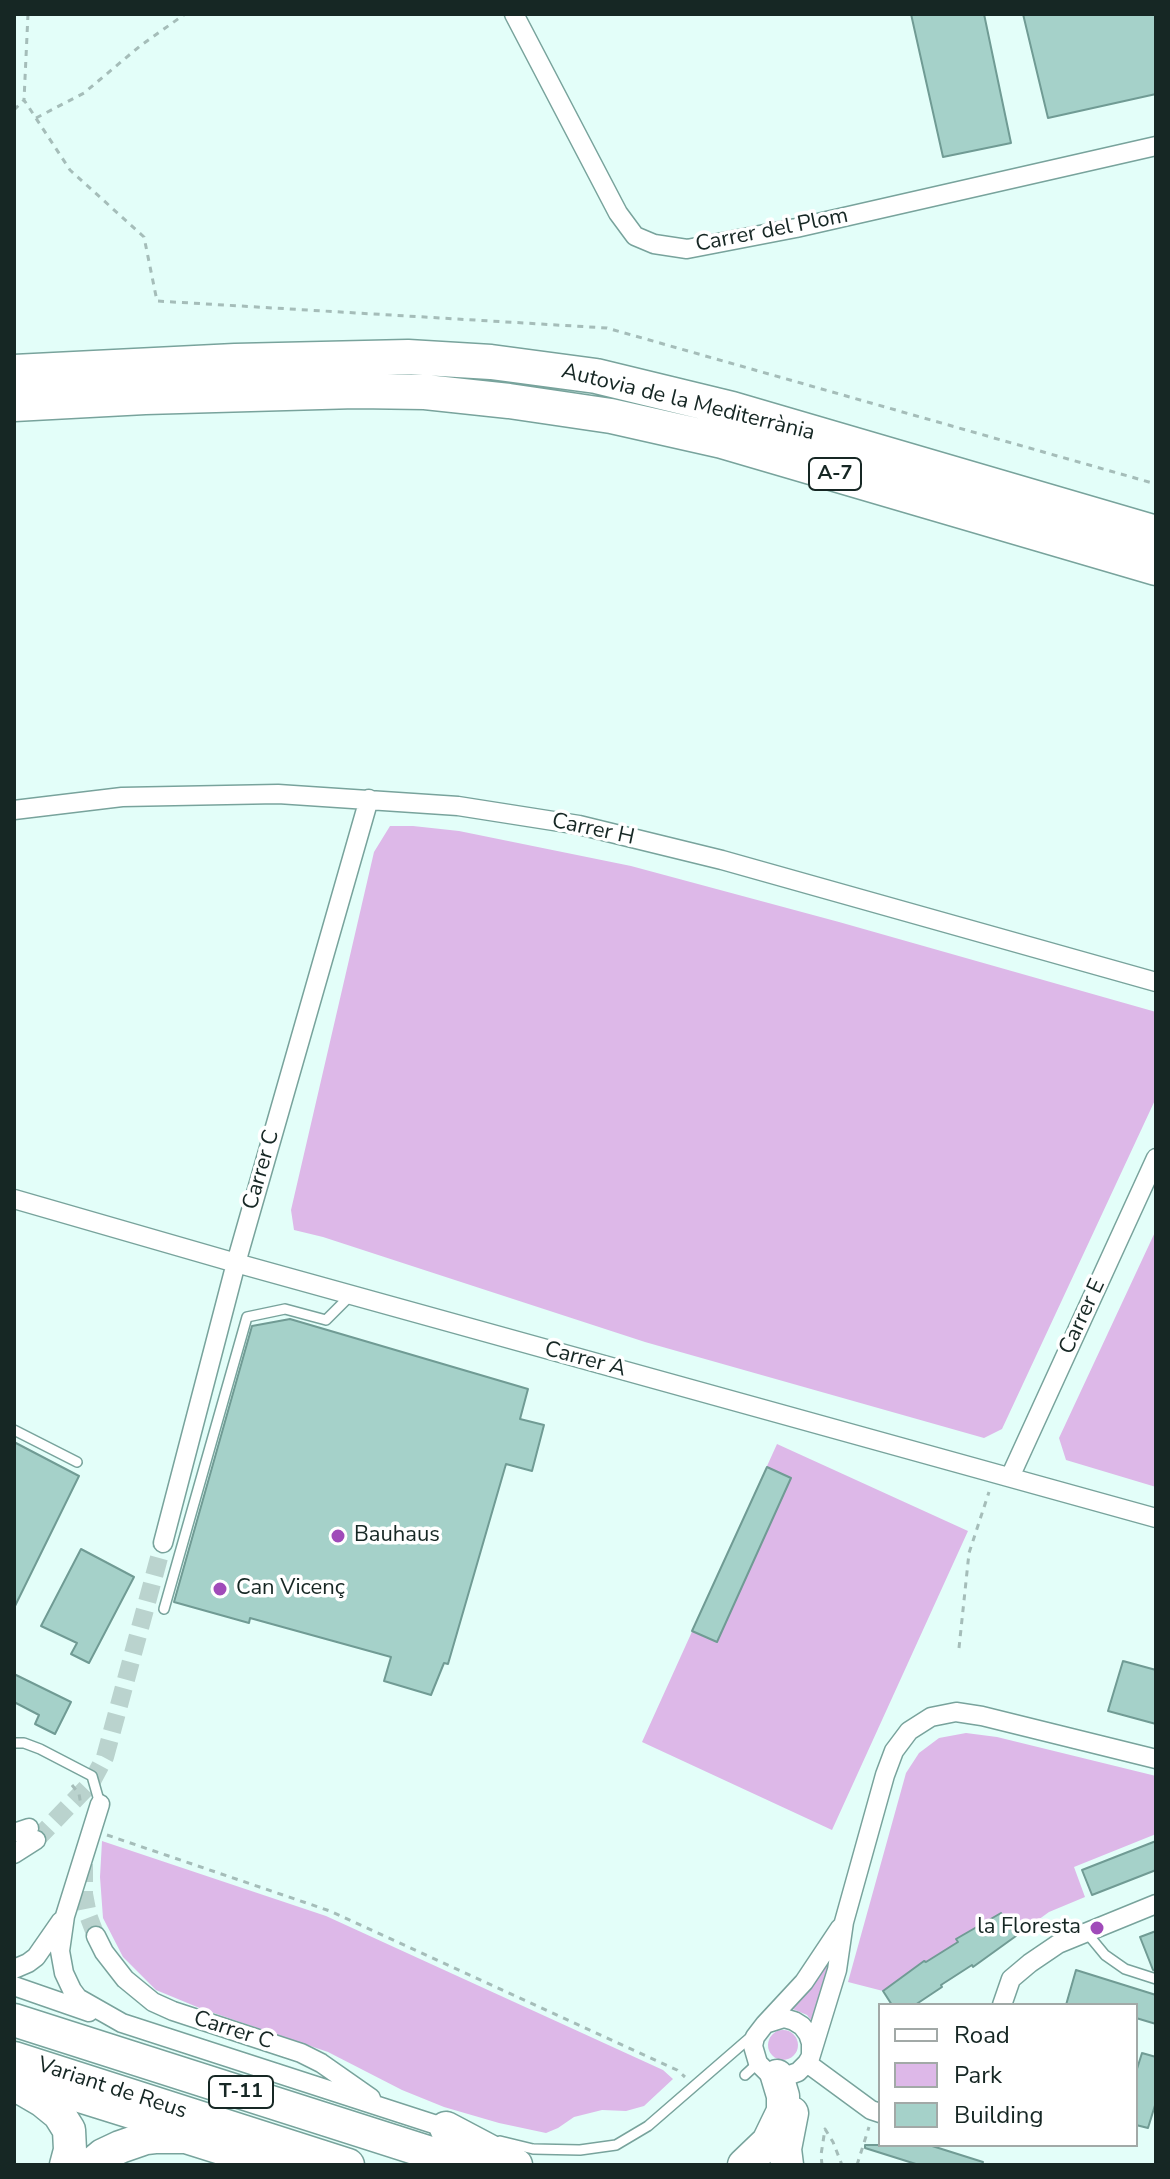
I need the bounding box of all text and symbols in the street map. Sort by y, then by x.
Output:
street label: Carrer del Plom [693,203,851,259]
street label: Autovia de la Mediterrània [559,359,817,447]
road number: A-7 [809,458,861,490]
street label: Carrer H [549,808,637,852]
street label: Carrer C [238,1127,286,1213]
street label: Carrer E [1054,1275,1112,1359]
street label: Carrer A [542,1337,628,1383]
place label: Bauhaus [354,1523,440,1549]
marker: Bauhaus [329,1527,347,1545]
place label: Can Vicenç [236,1576,345,1602]
marker: Can Vicenç [211,1580,229,1598]
place label: la Floresta [977,1915,1081,1941]
marker: la Floresta [1088,1919,1106,1937]
legend [878,2003,1138,2147]
street label: Carrer C [190,2006,276,2056]
text: Road [954,2019,1010,2051]
street label: Variant de Reus [34,2052,190,2126]
text: Park [954,2059,1002,2091]
road number: T-11 [209,2076,273,2108]
text: Building [954,2099,1044,2131]

